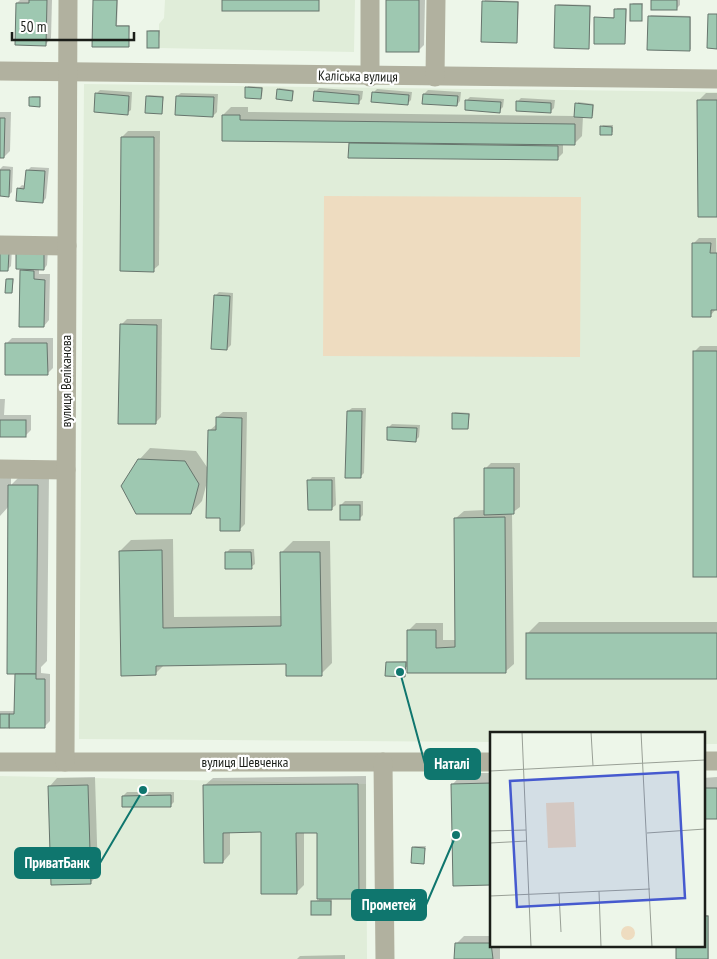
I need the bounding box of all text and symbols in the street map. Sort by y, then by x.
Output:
scale bar [12,10,135,42]
text: 50 m [20,17,46,36]
street label: Каліська вулиця [318,66,398,86]
street label: вулиця Веліканова [57,335,75,427]
inset map [490,732,704,946]
callout: Наталі [425,749,480,779]
street label: вулиця Шевченка [202,753,288,771]
text: Наталі [434,754,470,773]
callout: ПриватБанк [15,848,100,878]
text: ПриватБанк [24,853,90,872]
callout: Прометей [352,890,426,920]
text: Прометей [362,895,416,914]

